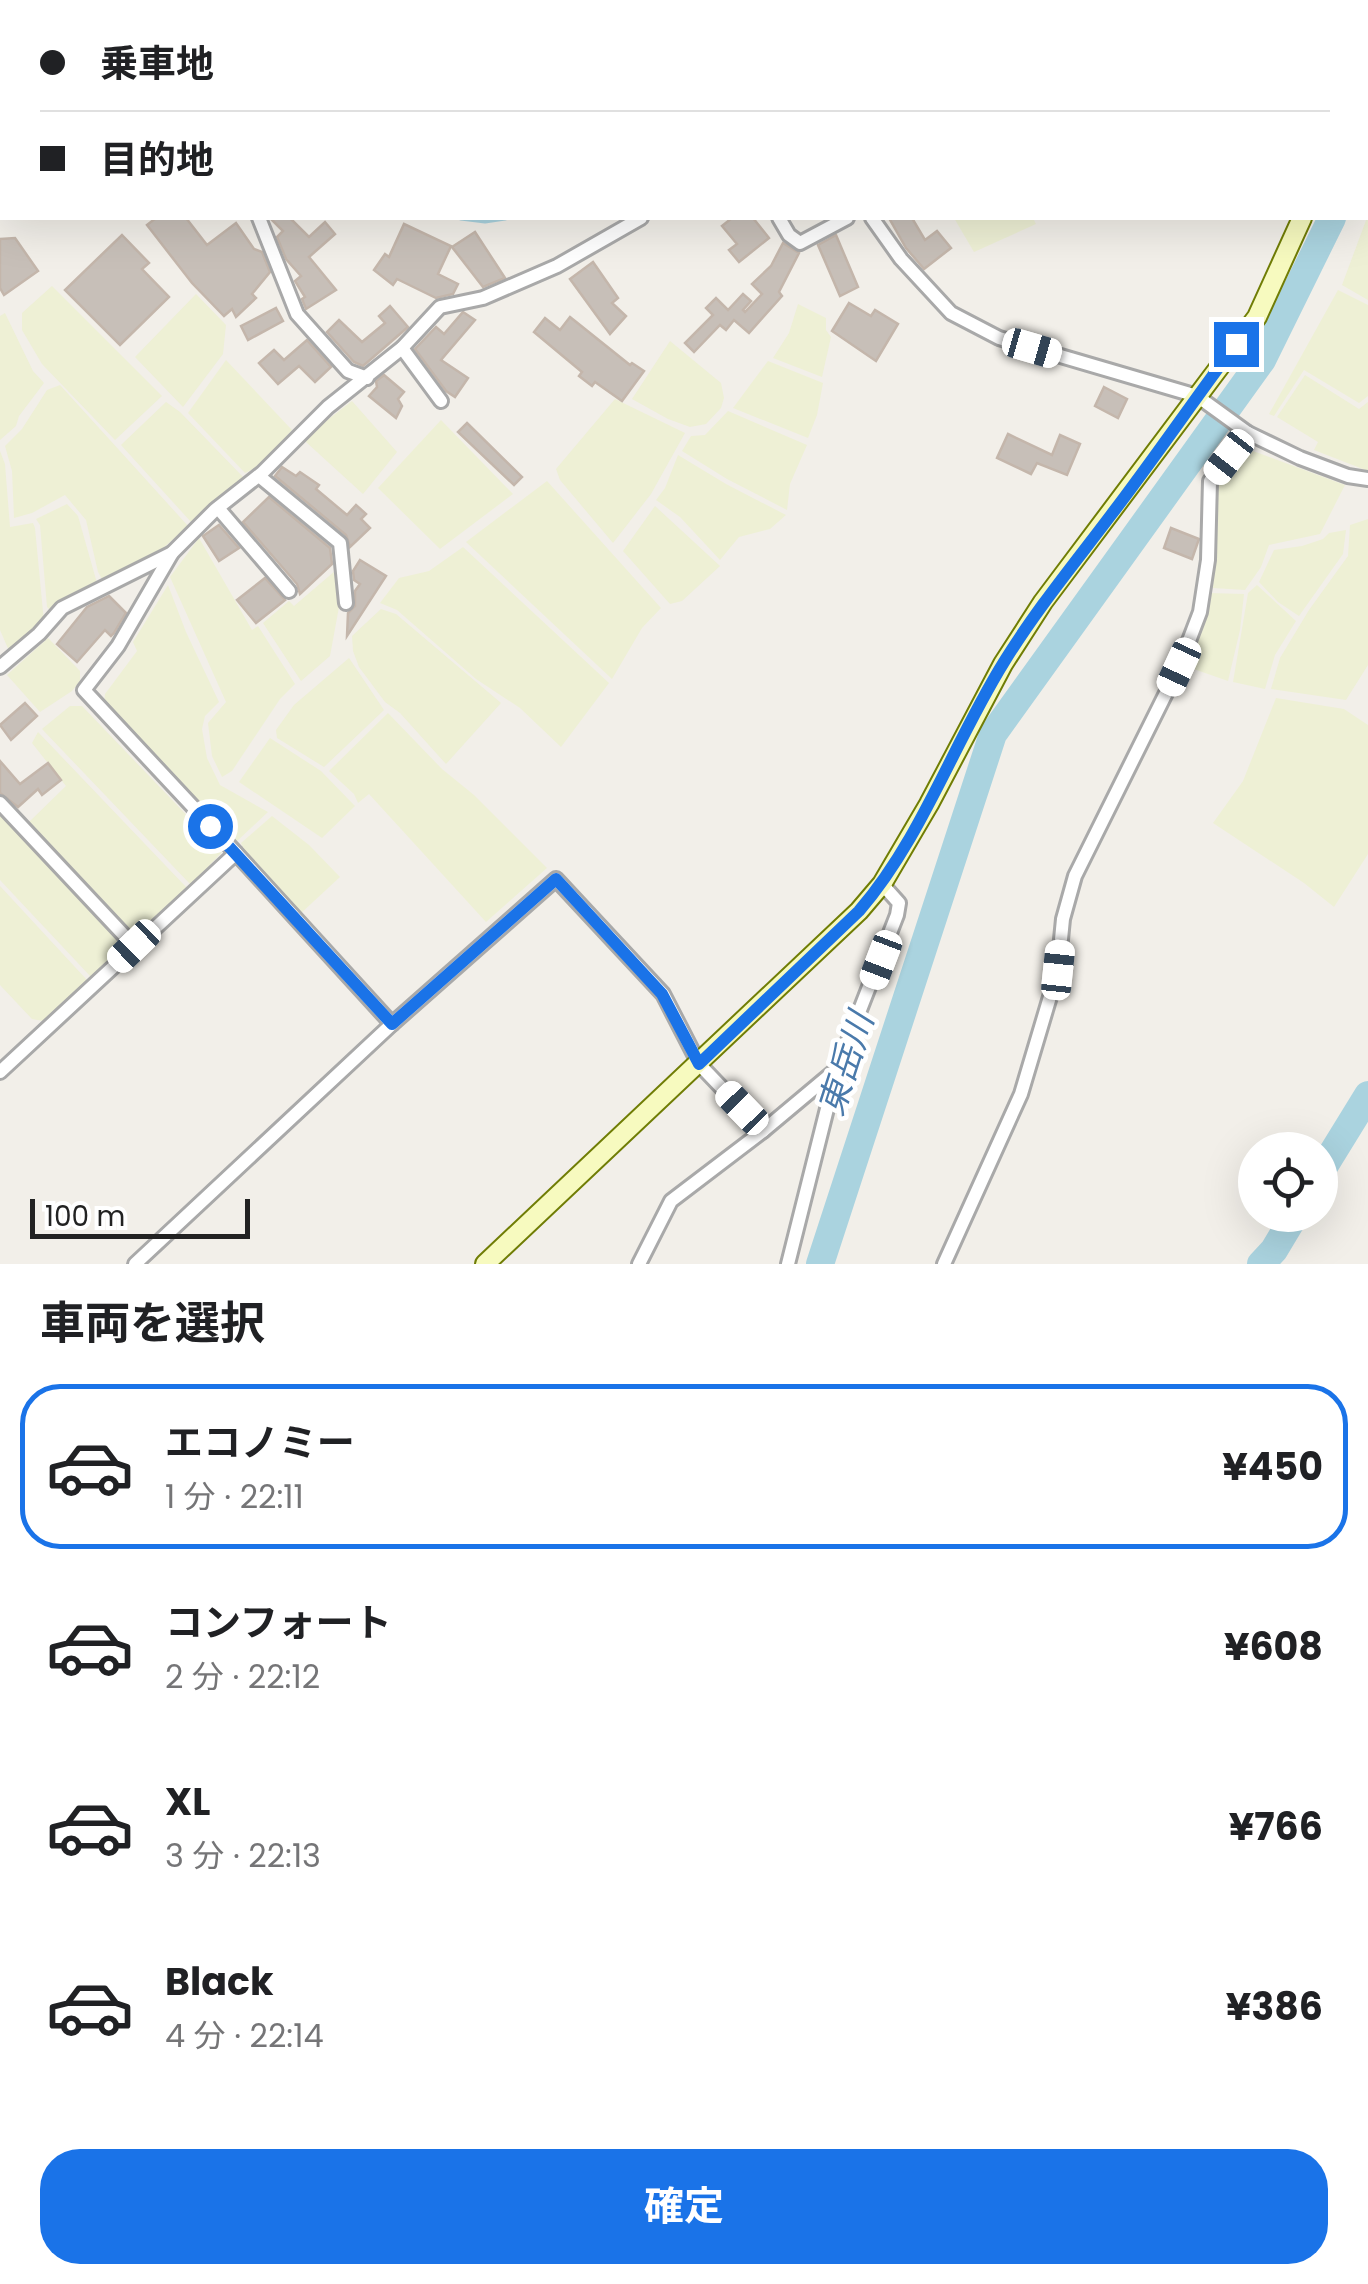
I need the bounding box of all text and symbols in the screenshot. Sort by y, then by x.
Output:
text: 乗車地 [100,37,214,90]
text: 目的地 [100,133,214,186]
route end [1214,322,1259,367]
car [999,325,1065,371]
car [1199,424,1259,490]
car [1153,633,1205,701]
route start [188,804,233,849]
car [102,914,166,978]
car [856,927,906,993]
car [1040,939,1076,1001]
water label: 東岳川 [806,1003,886,1121]
car [710,1076,774,1140]
map controls [1238,1132,1338,1232]
button: locate [1238,1132,1338,1232]
scale bar [30,1194,250,1238]
text: 100 m [45,1197,125,1236]
text: 車両を選択 [40,1292,265,1355]
text: エコノミー [165,1416,355,1469]
icon: car [45,1422,135,1512]
text: ¥450 [1222,1440,1323,1493]
text: 1 分 · 22:11 [165,1474,304,1519]
text: コンフォート [165,1596,392,1649]
icon: car [45,1602,135,1692]
text: ¥608 [1224,1620,1323,1673]
text: 2 分 · 22:12 [165,1654,320,1699]
text: XL [165,1775,210,1828]
icon: car [45,1782,135,1872]
text: ¥766 [1229,1800,1323,1853]
text: 3 分 · 22:13 [165,1833,321,1878]
text: Black [165,1955,274,2008]
icon: car [45,1962,135,2052]
text: ¥386 [1226,1980,1323,2033]
text: 4 分 · 22:14 [165,2013,324,2058]
button: 確定 [40,2149,1328,2264]

